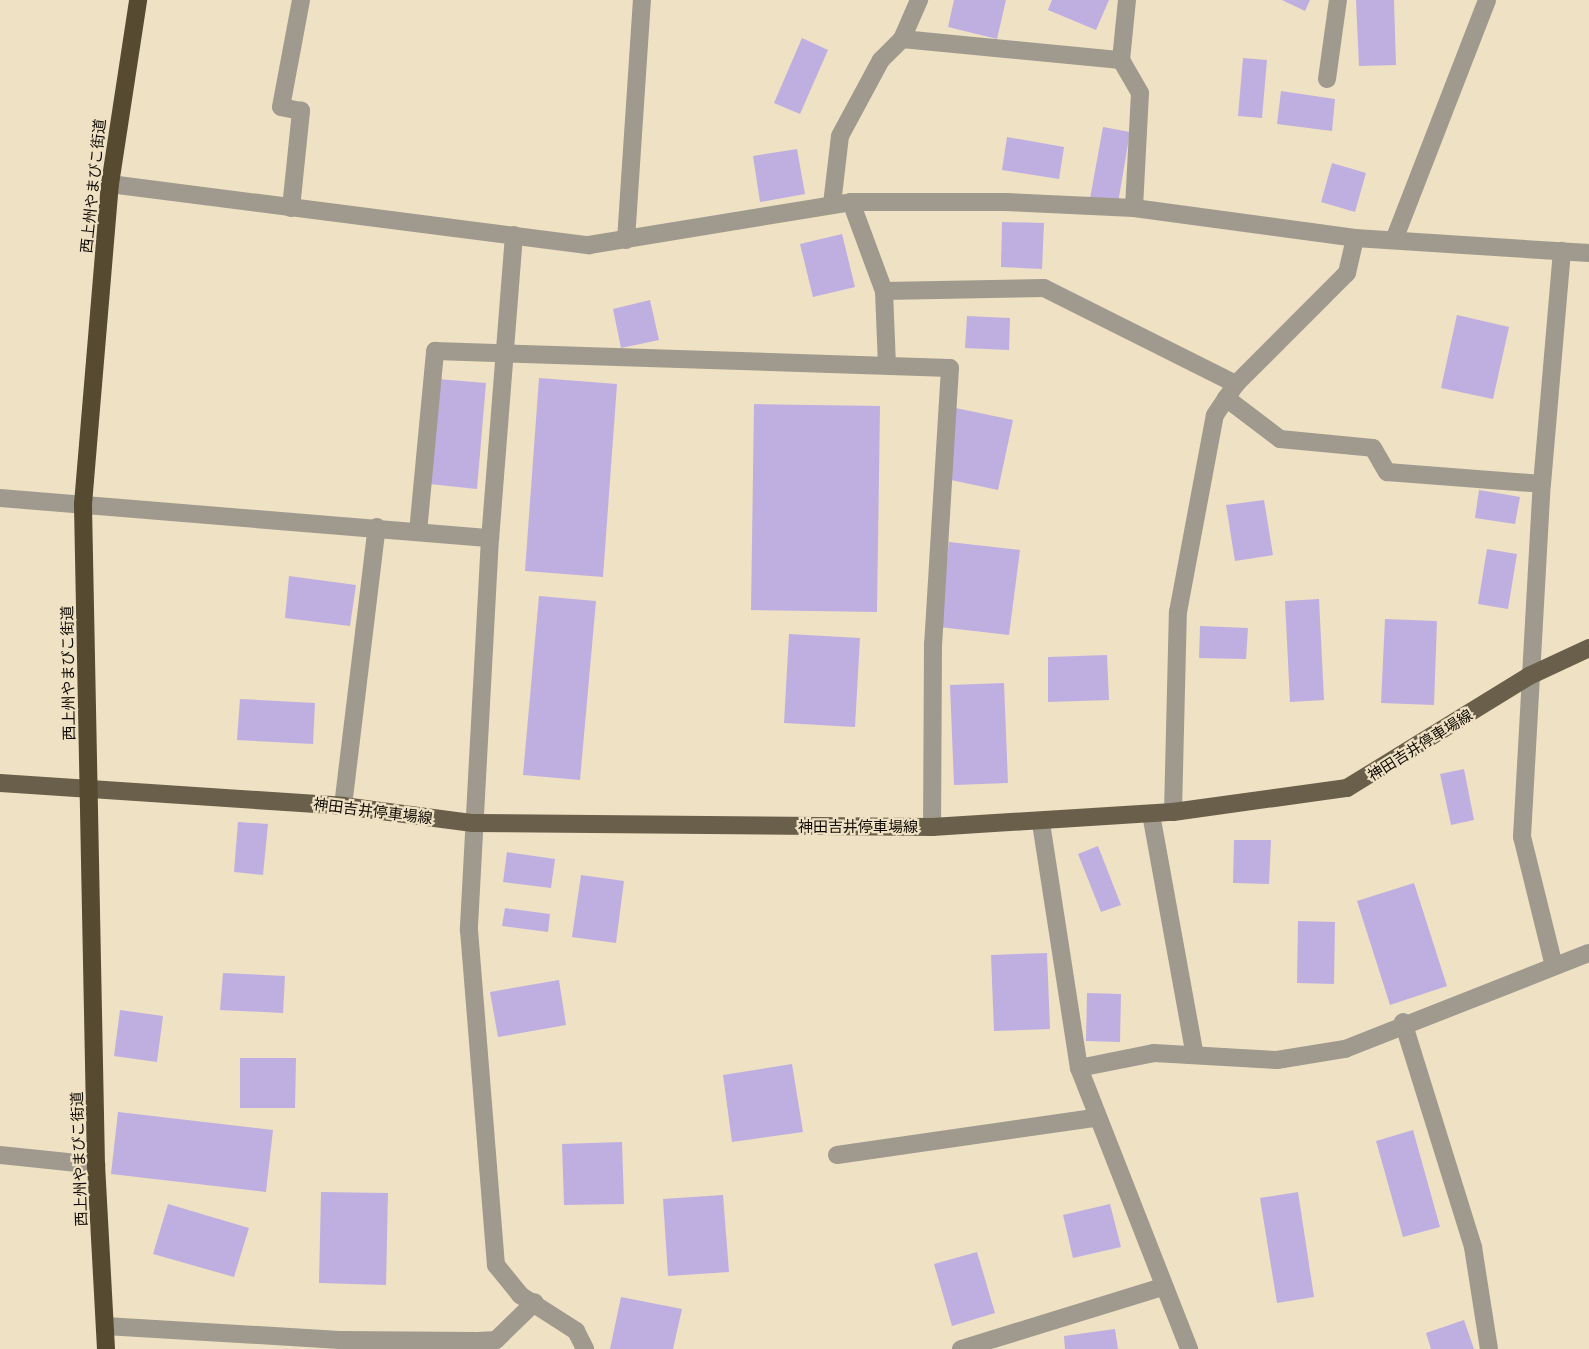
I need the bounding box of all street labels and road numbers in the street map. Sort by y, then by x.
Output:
street label: 西上州やまびこ街道 [77,118,109,254]
street label: 西上州やまびこ街道 [58,605,78,741]
street label: 神田吉井停車場線 [1364,706,1476,784]
street label: 神田吉井停車場線 [312,795,434,827]
street label: 神田吉井停車場線 [798,818,918,836]
street label: 西上州やまびこ街道 [68,1091,90,1227]

